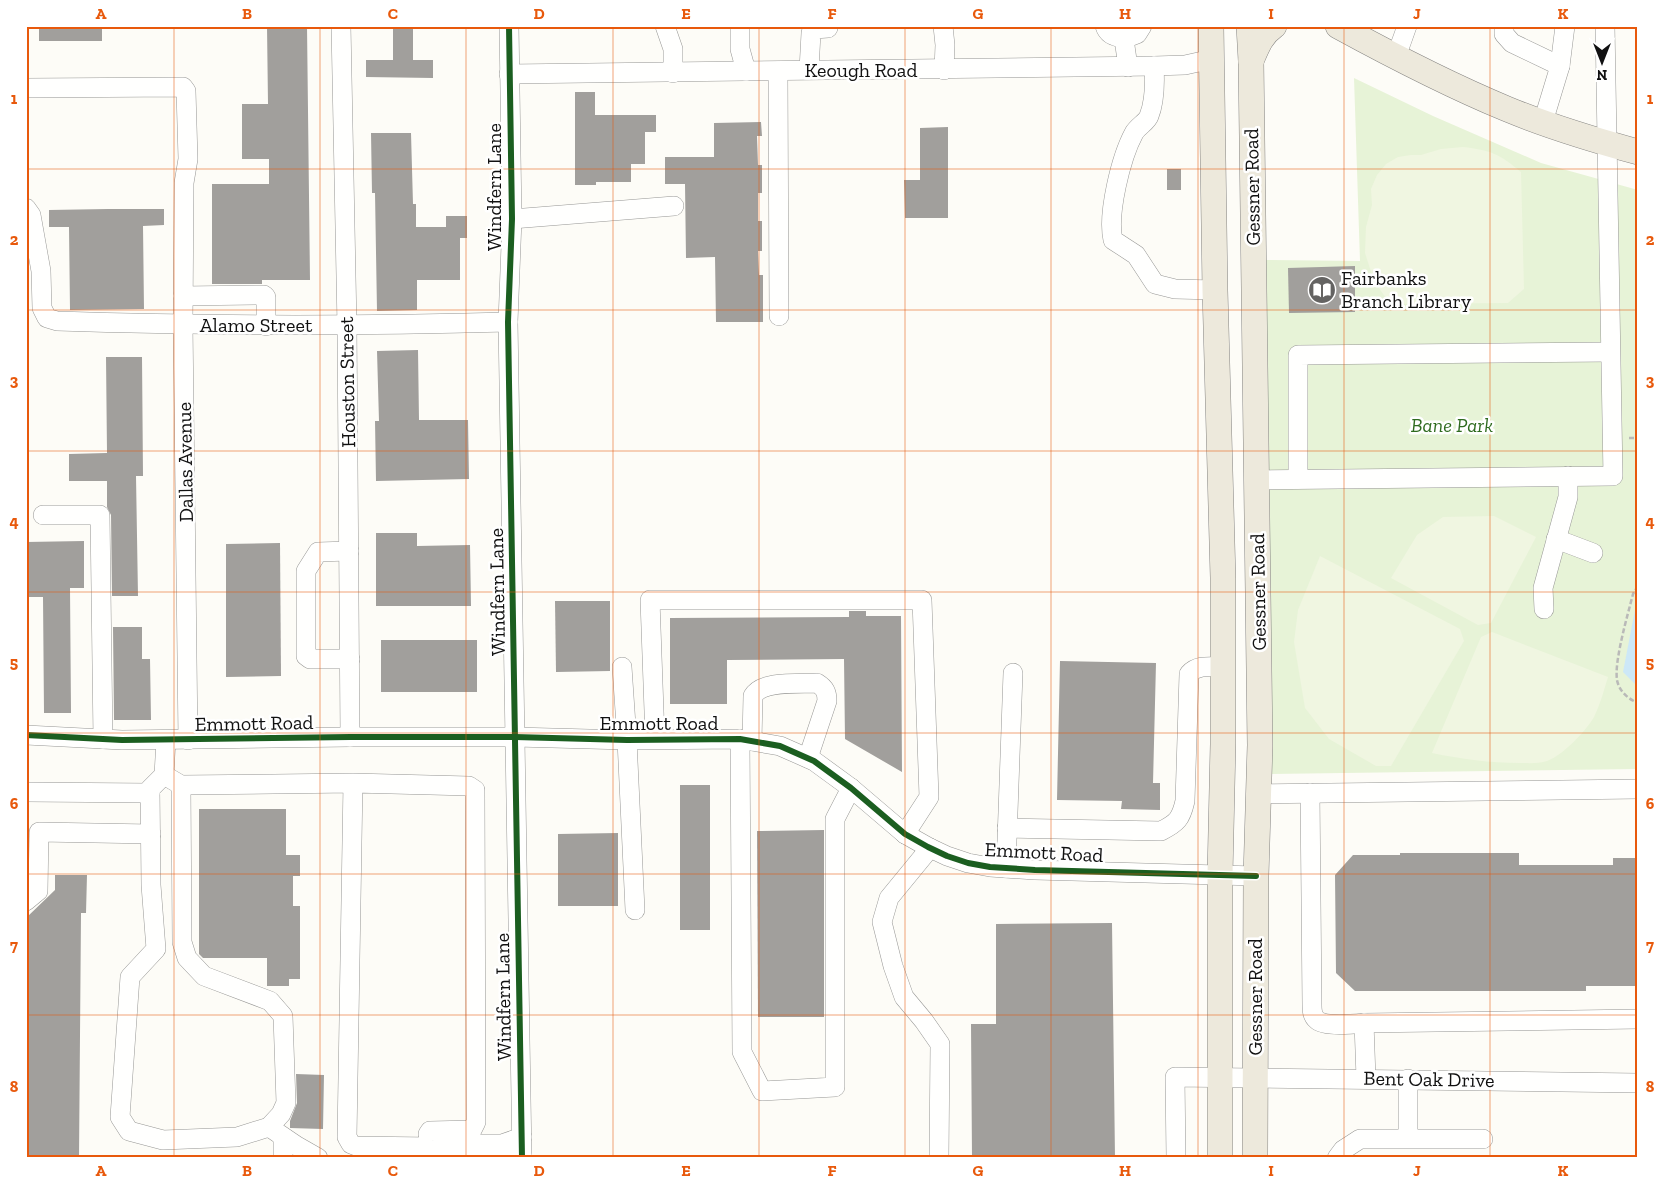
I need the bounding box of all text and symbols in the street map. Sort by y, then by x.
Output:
text: A [96,4,107,23]
text: B [242,4,252,23]
text: C [388,4,398,23]
text: D [533,4,545,23]
text: E [681,4,691,23]
text: F [827,4,837,23]
text: G [973,4,984,23]
text: H [1119,4,1131,23]
text: I [1268,4,1274,23]
text: J [1413,4,1421,23]
text: K [1558,4,1569,23]
north arrow [1576,38,1626,88]
street label: Keough Road [805,58,917,82]
text: N [1596,66,1607,83]
text: 1 [11,89,18,108]
text: 1 [1647,89,1654,108]
street label: Windfern Lane [482,123,506,251]
street label: Gessner Road [1239,128,1265,246]
text: 2 [10,230,19,249]
text: 2 [1646,230,1655,249]
place label: Fairbanks Branch Library [1341,266,1472,313]
library icon: Fairbanks Branch Library [1307,275,1337,305]
street label: Alamo Street [200,313,313,337]
street label: Houston Street [334,316,360,448]
text: 3 [10,371,19,390]
text: 3 [1646,371,1655,390]
street label: Dallas Avenue [172,402,198,522]
park label: Bane Park [1411,413,1493,437]
text: 4 [9,512,19,531]
text: 4 [1645,512,1655,531]
street label: Windfern Lane [484,528,510,656]
street label: Gessner Road [1245,533,1271,651]
text: 5 [10,653,18,672]
text: 5 [1646,653,1654,672]
street label: Emmott Road [194,710,314,736]
street label: Emmott Road [600,711,718,735]
text: 6 [10,794,19,813]
text: 6 [1646,794,1655,813]
street label: Emmott Road [984,837,1104,867]
street label: Windfern Lane [490,933,516,1061]
text: 7 [10,936,18,955]
text: 7 [1646,936,1654,955]
street label: Gessner Road [1243,938,1267,1056]
street label: Bent Oak Drive [1363,1066,1495,1092]
text: 8 [10,1077,19,1096]
text: 8 [1646,1077,1655,1096]
text: A [96,1161,107,1180]
text: B [242,1161,252,1180]
text: C [388,1161,398,1180]
text: D [533,1161,545,1180]
text: E [681,1161,691,1180]
text: F [827,1161,837,1180]
text: G [973,1161,984,1180]
text: H [1119,1161,1131,1180]
text: I [1268,1161,1274,1180]
text: J [1413,1161,1421,1180]
text: K [1558,1161,1569,1180]

